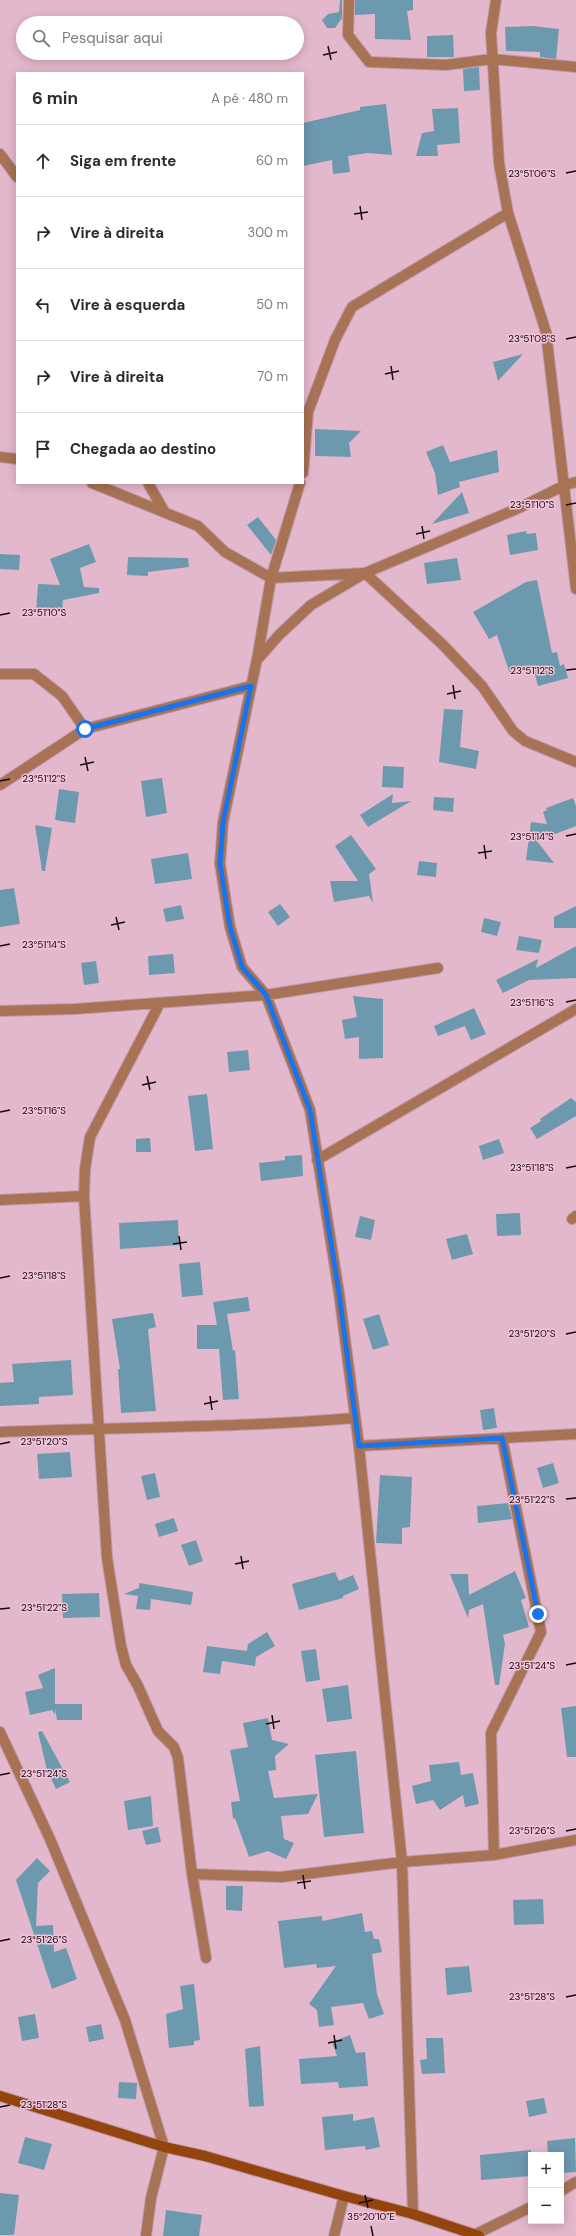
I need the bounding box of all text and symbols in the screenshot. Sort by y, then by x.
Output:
search box [16,16,304,60]
icon: search [30,27,52,49]
text: Pesquisar aqui [62,28,163,48]
text: 6 min [32,87,78,109]
text: A pé · 480 m [211,90,288,107]
icon: ahead [32,150,54,172]
text: Siga em frente [70,151,176,171]
text: 60 m [256,152,288,169]
text: 23°51'06"S [508,167,556,180]
icon: right [32,222,54,244]
text: Vire à direita [70,223,164,243]
text: 300 m [247,224,288,241]
icon: left [32,294,54,316]
text: Vire à esquerda [70,295,185,315]
text: 50 m [256,296,288,313]
text: 23°51'08"S [508,332,556,345]
icon: right [32,366,54,388]
text: Vire à direita [70,367,164,387]
text: 70 m [257,368,288,385]
icon: arrive [32,438,54,460]
text: Chegada ao destino [70,439,216,459]
text: 23°51'10"S [510,498,554,511]
text: 23°51'10"S [22,606,66,619]
text: 23°51'12"S [510,664,554,677]
route start [76,720,94,738]
text: 23°51'12"S [22,772,66,785]
text: 23°51'14"S [510,830,554,843]
text: 23°51'14"S [22,938,66,951]
text: 23°51'16"S [510,996,554,1009]
text: 23°51'16"S [22,1104,66,1117]
text: 23°51'18"S [510,1161,554,1174]
text: 23°51'18"S [22,1269,66,1282]
text: 23°51'20"S [508,1327,556,1340]
text: 23°51'20"S [20,1435,68,1448]
text: 23°51'22"S [509,1493,555,1506]
text: 23°51'22"S [21,1601,67,1614]
route end [529,1605,547,1623]
text: 23°51'24"S [509,1659,555,1672]
text: 23°51'24"S [21,1767,67,1780]
text: 23°51'26"S [509,1824,556,1837]
text: 23°51'26"S [21,1933,68,1946]
text: 23°51'28"S [509,1990,555,2003]
text: 23°51'28"S [21,2098,67,2111]
map controls [528,2152,564,2224]
button: + [528,2152,564,2188]
button: − [528,2188,564,2224]
text: 35°20'10"E [347,2210,395,2223]

